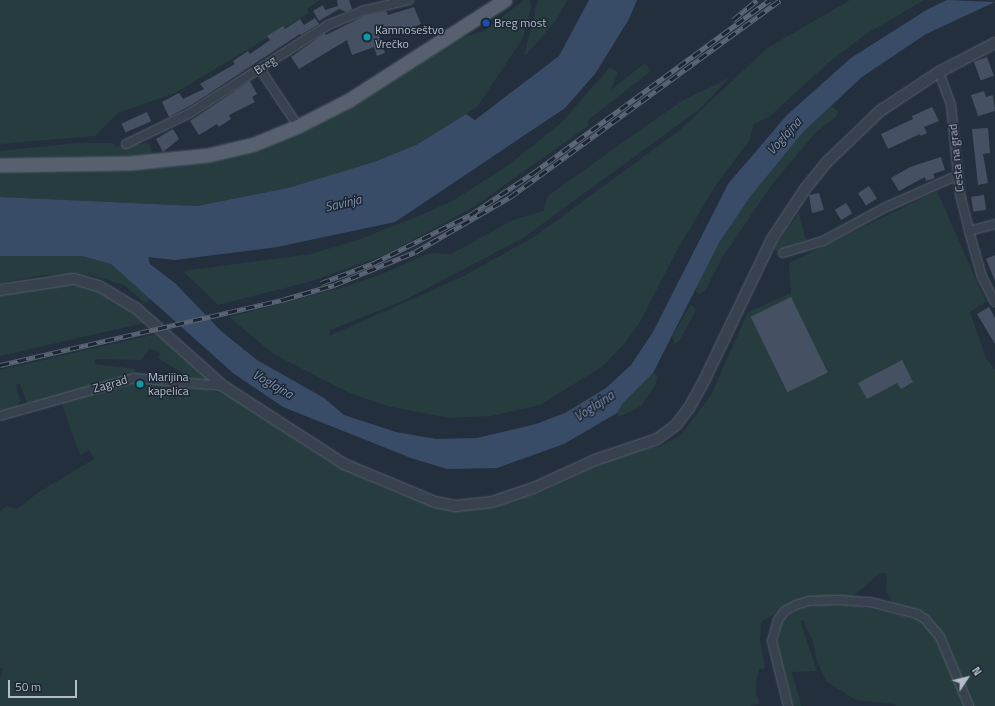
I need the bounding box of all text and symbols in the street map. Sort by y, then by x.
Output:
place label: Breg most [494,16,546,30]
marker: Breg most [481,18,491,28]
place label: Kamnoseštvo Vrečko [375,23,444,51]
marker: Kamnoseštvo Vrečko [362,32,372,42]
street label: Breg [251,53,279,77]
water label: Voglajna [763,114,805,158]
street label: Cesta na grad [945,123,967,193]
water label: Savinja [323,191,363,215]
water label: Voglajna [250,366,296,402]
place label: Marijina kapelica [148,370,189,398]
street label: Zagrad [91,372,129,396]
marker: Marijina kapelica [135,379,145,389]
water label: Voglajna [571,387,617,425]
north arrow [947,658,987,698]
text: N [968,663,986,679]
scale bar [10,672,79,698]
text: 50 m [15,677,41,696]

